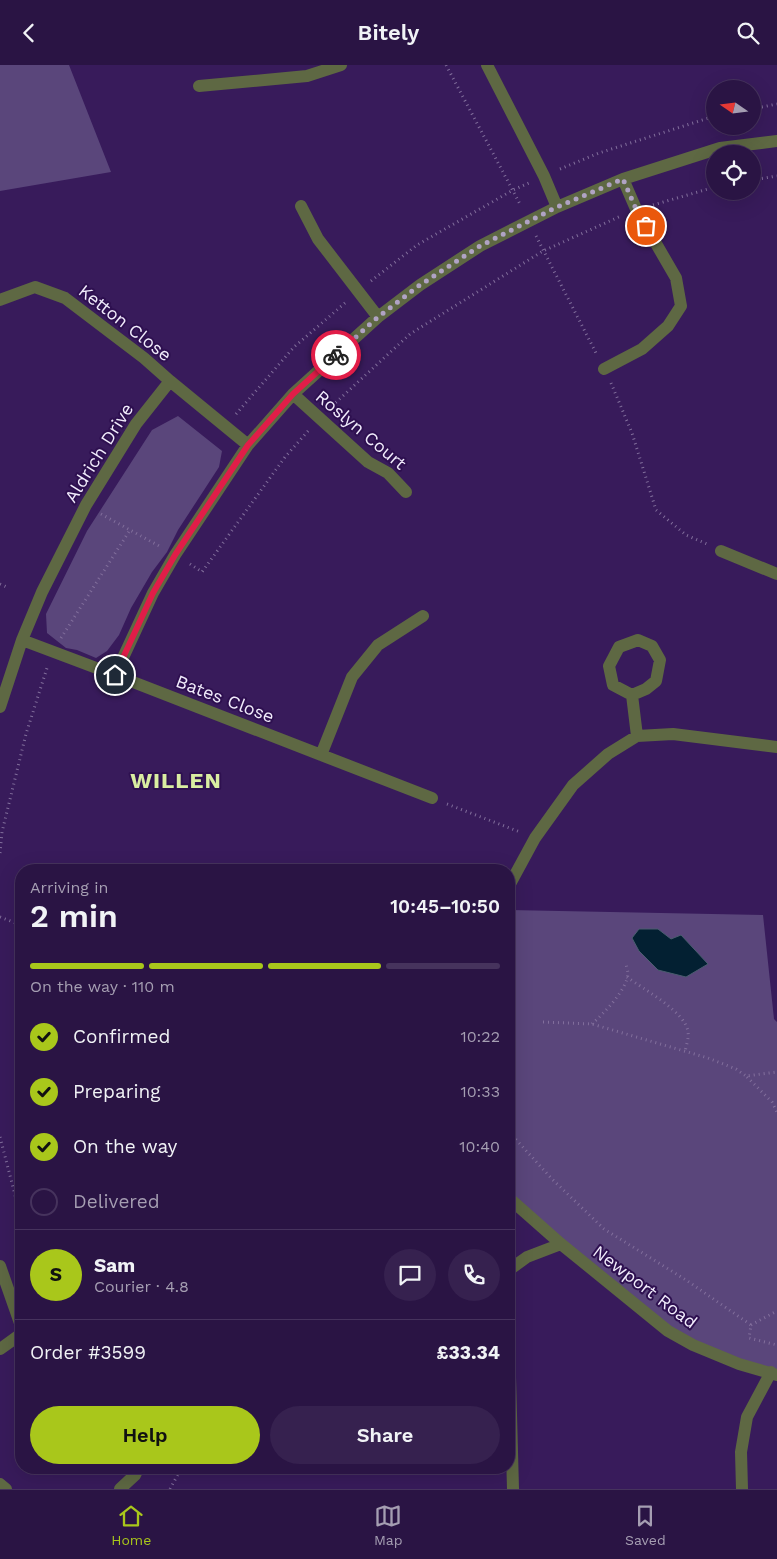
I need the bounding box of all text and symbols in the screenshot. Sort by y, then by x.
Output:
icon: back [15,19,43,47]
icon: search [734,19,762,47]
text: Bitely [358,20,419,45]
north arrow [706,80,761,135]
map controls [706,80,761,200]
button: locate [706,145,761,200]
pin [625,205,667,247]
icon: bag [632,212,660,240]
street label: Ketton Close [75,280,176,365]
courier [311,330,361,380]
icon: bike [322,341,350,369]
street label: Roslyn Court [312,386,411,474]
street label: Aldrich Drive [60,399,137,506]
pin [94,654,136,696]
icon: home [101,661,129,689]
street label: Bates Close [173,670,277,727]
district label: WILLEN [130,768,222,793]
text: Arriving in [30,878,108,897]
text: 10:45–10:50 [390,895,500,918]
text: 2 min [30,897,118,935]
text: On the way · 110 m [30,977,175,996]
icon: check [30,1023,58,1051]
text: Confirmed [73,1025,170,1048]
text: 10:22 [460,1027,500,1046]
icon: check [30,1078,58,1106]
text: Preparing [73,1080,160,1103]
text: 10:33 [460,1082,500,1101]
icon: check [30,1133,58,1161]
text: On the way [73,1135,177,1158]
text: 10:40 [459,1137,500,1156]
text: Delivered [73,1190,160,1213]
street label: Newport Road [589,1241,701,1333]
button: chat [384,1249,436,1301]
button: phone [448,1249,500,1301]
text: Sam [94,1254,135,1277]
text: S [50,1263,62,1286]
text: Courier · 4.8 [94,1277,189,1296]
text: Order #3599 [30,1341,146,1364]
text: £33.34 [437,1341,500,1364]
button: Help [30,1406,260,1464]
button: Share [270,1406,500,1464]
tab: Home [111,1502,151,1548]
tab: Map [374,1502,402,1548]
tab: Saved [625,1502,666,1548]

